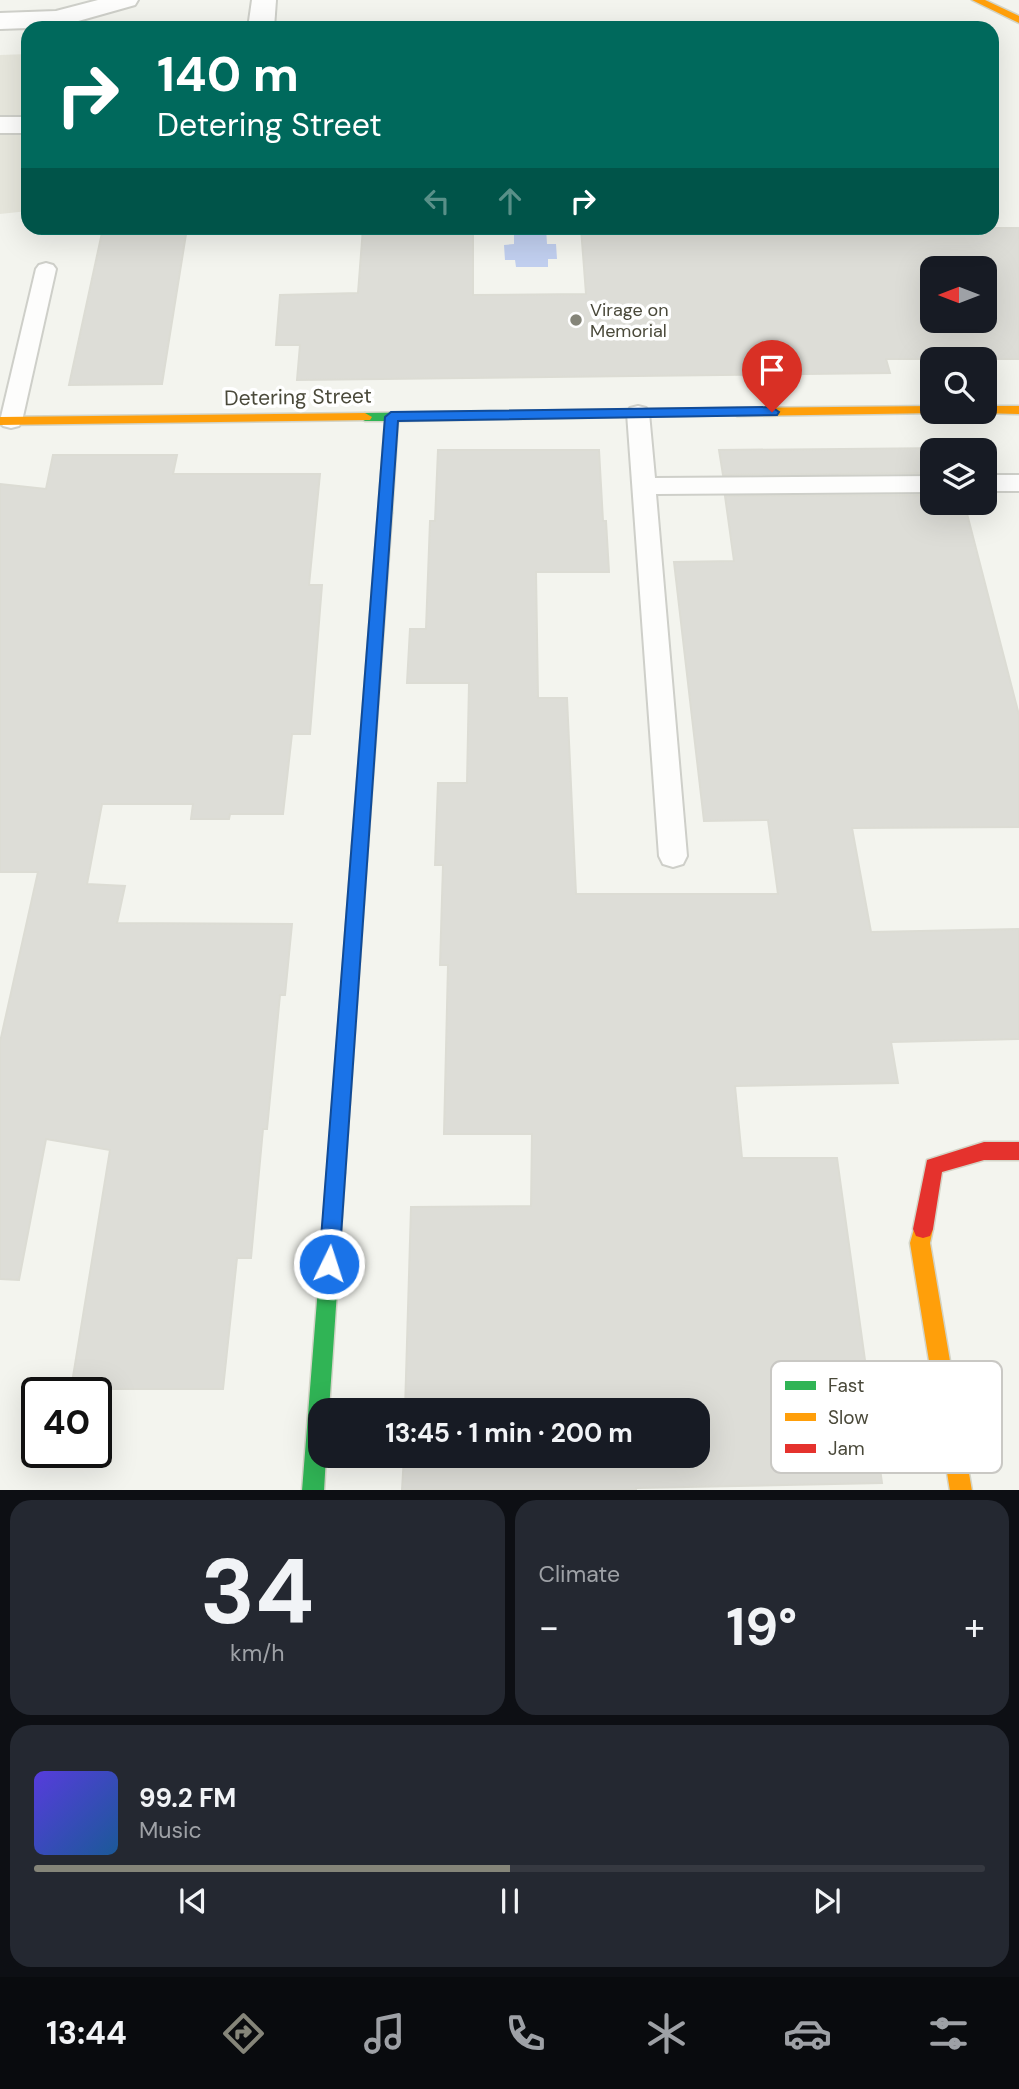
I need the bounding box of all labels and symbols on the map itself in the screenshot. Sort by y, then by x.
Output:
north arrow [920,256,998,332]
place label: Virage on Memorial [590,298,669,343]
marker: Virage on Memorial [568,312,584,328]
pin [742,340,802,412]
street label: Detering Street [224,382,372,412]
position arrow [292,1227,366,1301]
legend [771,1361,1002,1473]
text: Fast [828,1373,864,1398]
speed limit sign: 40 [21,1377,112,1468]
text: Slow [828,1405,869,1430]
text: Jam [828,1436,865,1461]

